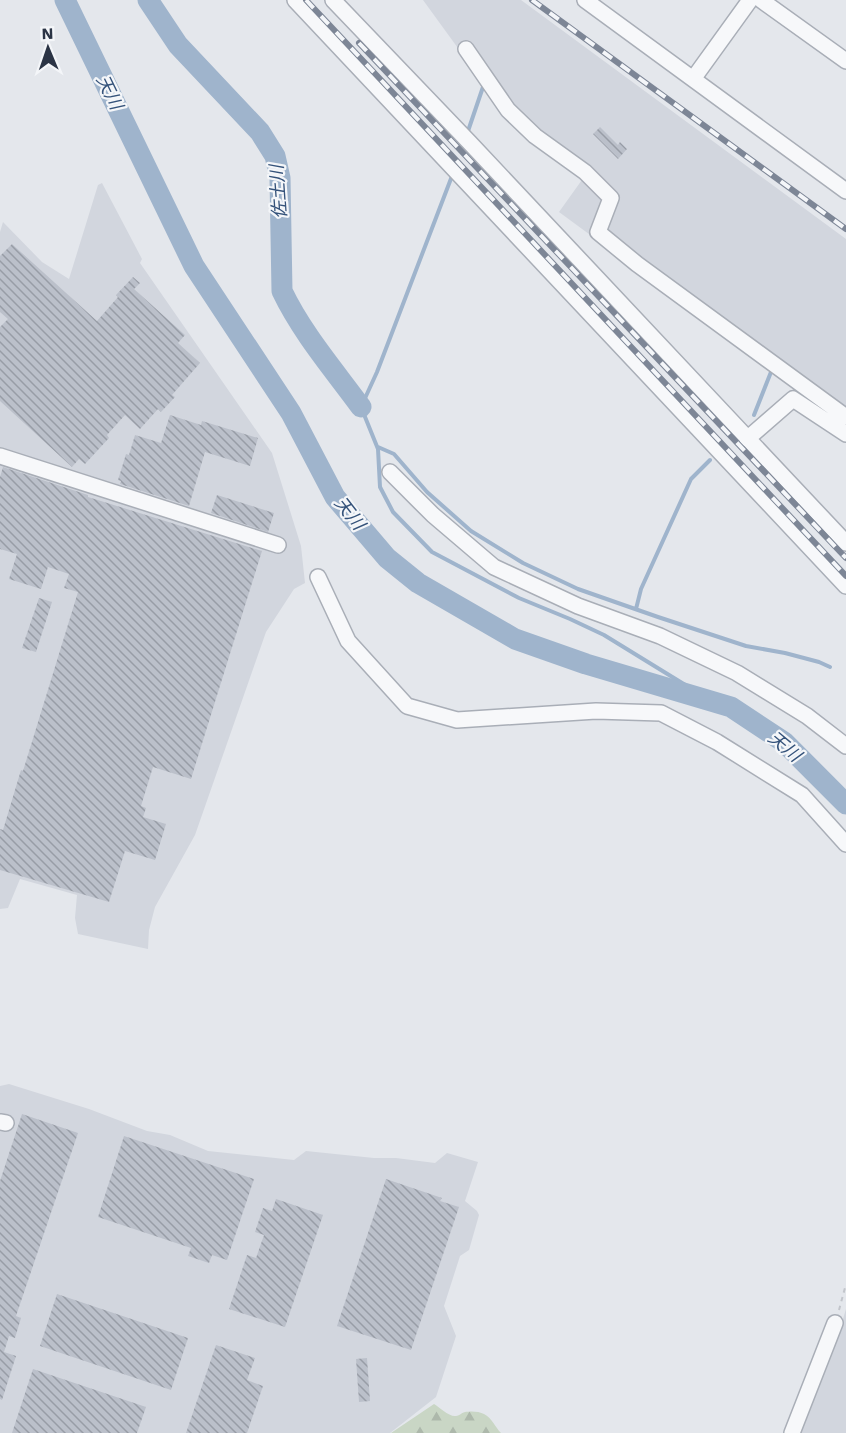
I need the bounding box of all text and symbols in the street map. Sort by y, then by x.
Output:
north arrow [18,18,78,78]
text: N [41,24,54,43]
water label: 天川 [93,71,128,115]
water label: 佐土川 [266,162,290,220]
water label: 天川 [331,492,371,535]
water label: 天川 [764,726,807,767]

